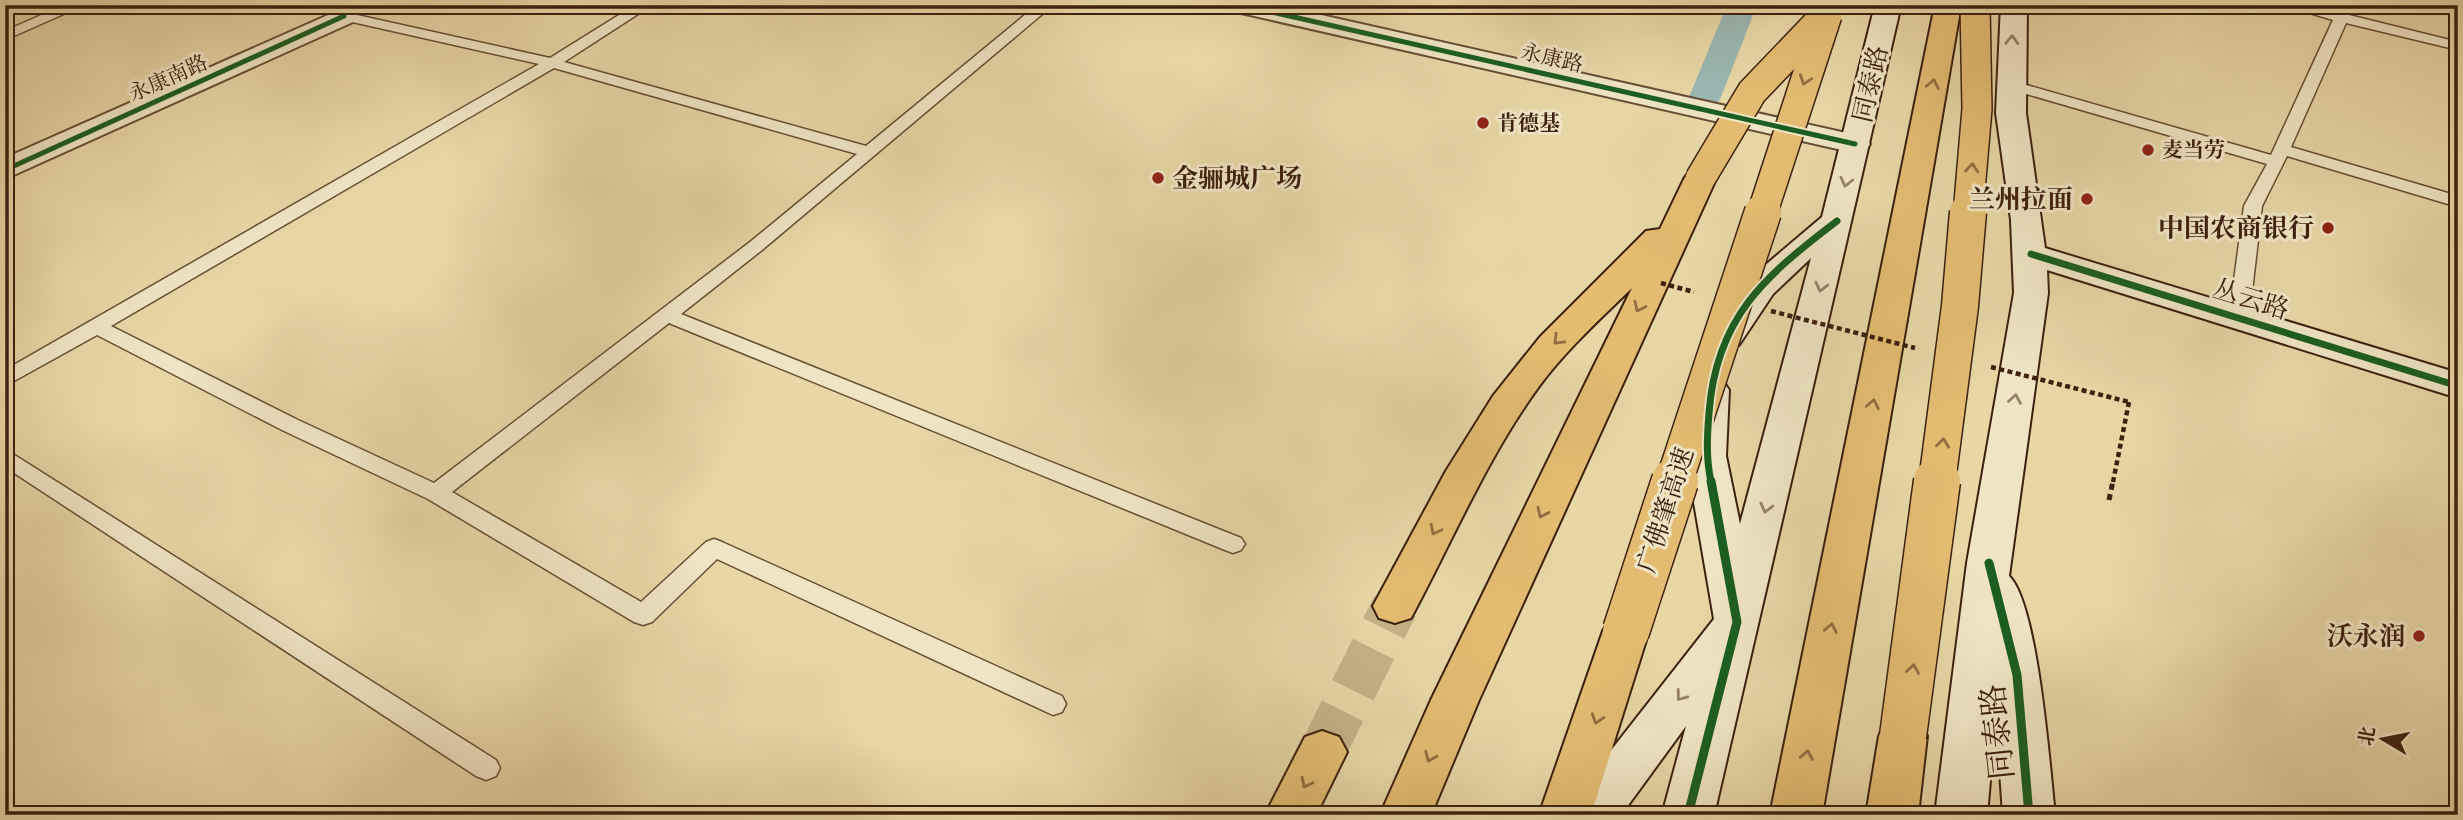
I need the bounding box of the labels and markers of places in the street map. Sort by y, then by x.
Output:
place label: 肯德基 [1497,109,1560,136]
marker: 肯德基 [1475,115,1491,131]
place label: 麦当劳 [2162,136,2225,163]
marker: 麦当劳 [2140,142,2156,158]
place label: 金骊城广场 [1172,161,1302,195]
marker: 金骊城广场 [1150,170,1166,186]
place label: 兰州拉面 [1969,182,2073,216]
marker: 兰州拉面 [2079,191,2095,207]
place label: 中国农商银行 [2158,211,2314,245]
marker: 中国农商银行 [2320,220,2336,236]
place label: 沃永润 [2327,619,2405,653]
marker: 沃永润 [2411,628,2427,644]

